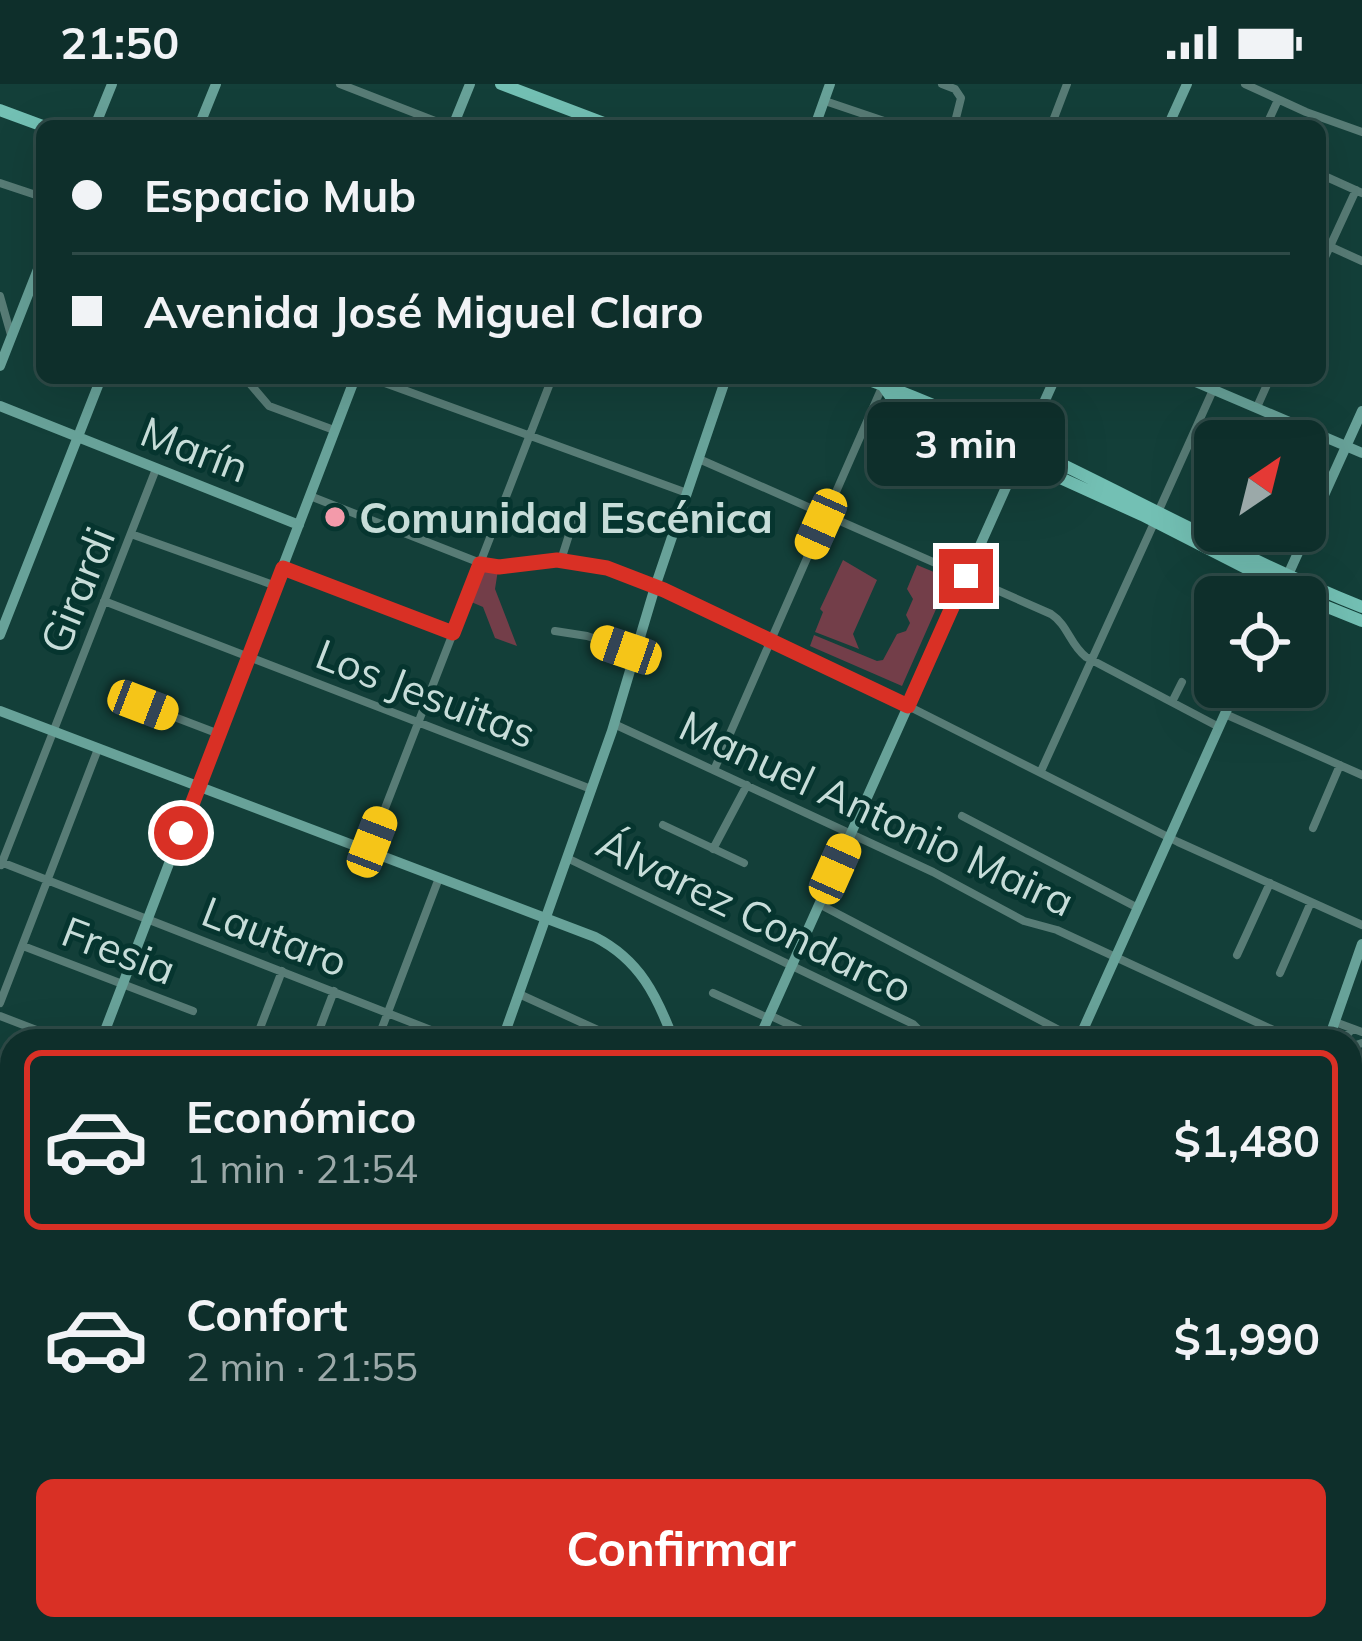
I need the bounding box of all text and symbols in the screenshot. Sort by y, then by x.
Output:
text: 21:50 [60,14,179,70]
text: Espacio Mub [144,167,416,223]
text: Avenida José Miguel Claro [144,283,704,339]
callout: 3 min [867,402,1065,486]
street label: Marín [134,404,256,494]
text: 3 min [915,419,1017,468]
north arrow [1194,420,1326,552]
map controls [1194,420,1326,708]
car [790,484,852,564]
place label: Comunidad Escénica [359,491,773,544]
marker: Comunidad Escénica [322,504,348,530]
street label: Girardi [28,519,126,661]
route end [939,549,993,603]
button: locate [1194,576,1326,708]
car [586,621,666,679]
street label: Los Jesuitas [309,627,543,759]
car [103,675,183,735]
street label: Manuel Antonio Maira [671,698,1083,928]
car [342,802,402,882]
route start [154,806,208,860]
street label: Álvarez Condarco [589,816,921,1014]
car [804,829,866,909]
street label: Lautaro [195,884,355,988]
street label: Fresia [55,904,183,996]
icon: car [42,1086,150,1194]
text: Económico [186,1088,416,1144]
text: $1,480 [1174,1112,1320,1168]
text: 1 min · 21:54 [186,1144,418,1193]
icon: car [42,1284,150,1392]
text: Confort [186,1286,348,1342]
text: $1,990 [1174,1310,1320,1366]
text: 2 min · 21:55 [186,1342,418,1391]
button: Confirmar [36,1479,1326,1617]

